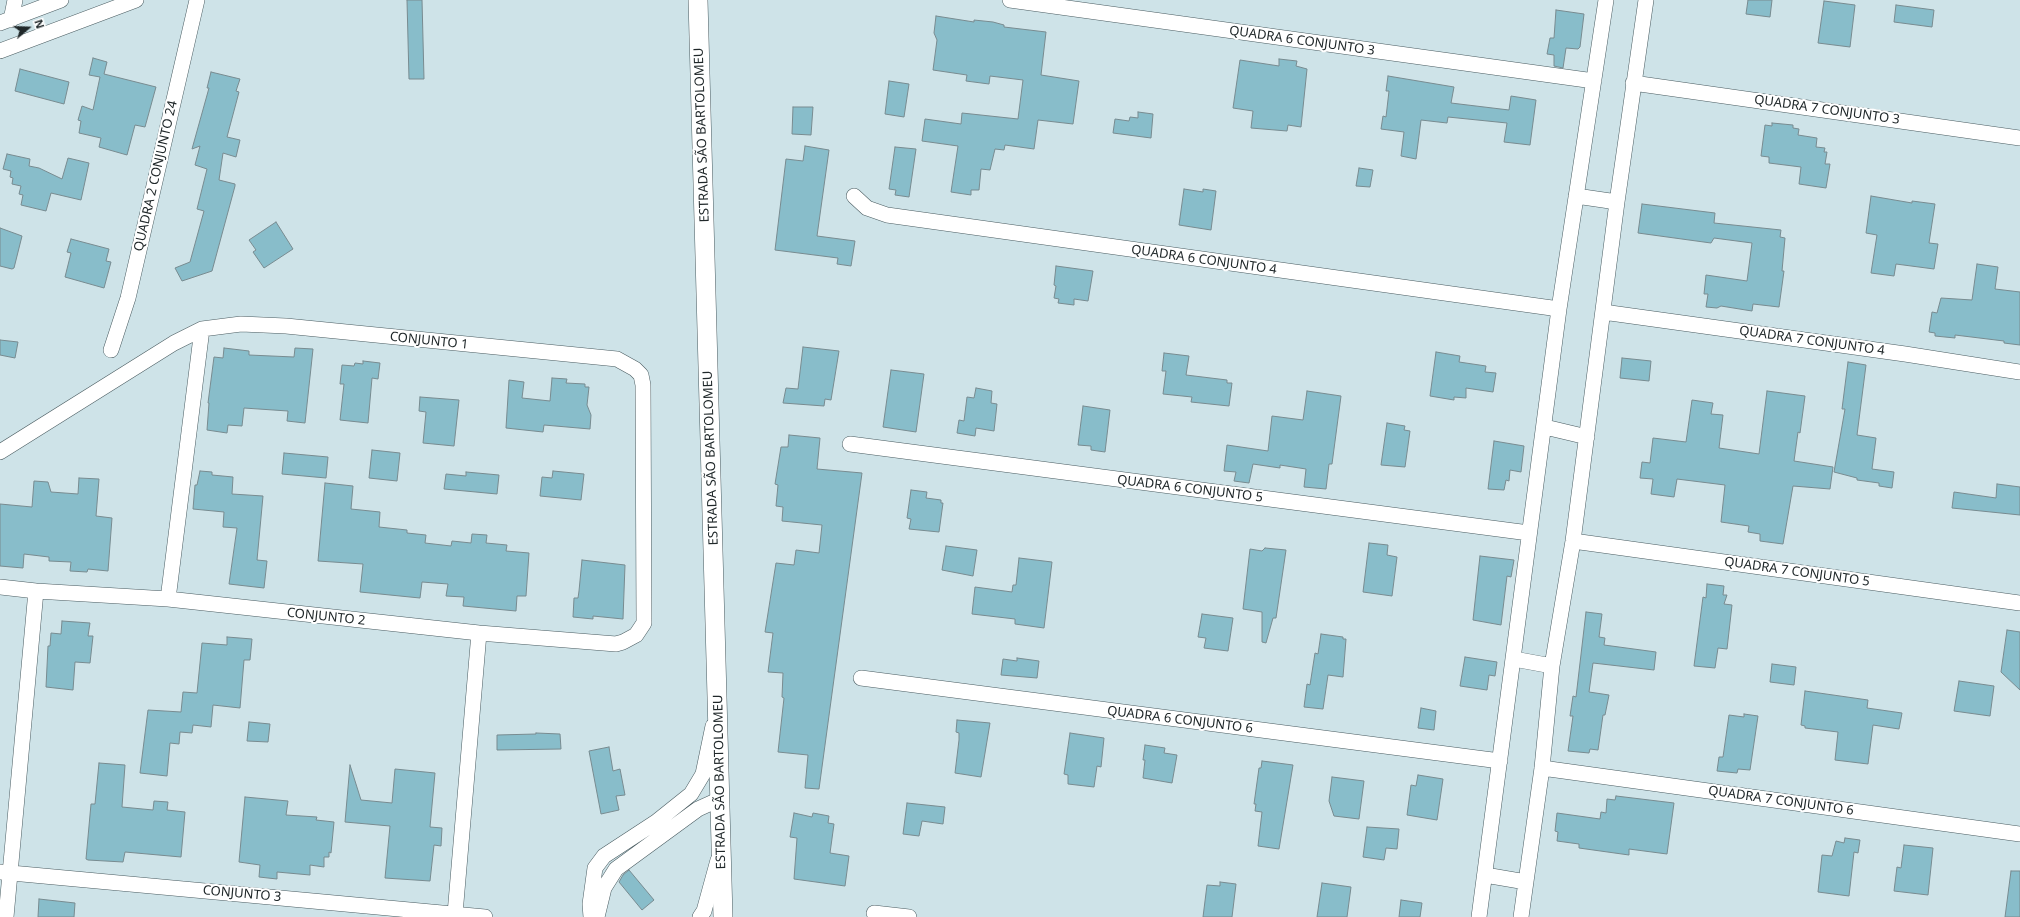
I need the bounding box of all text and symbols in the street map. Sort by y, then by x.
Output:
north arrow [8,8,48,48]
text: N [31,17,48,31]
street label: QUADRA 6 CONJUNTO 3 [1228,23,1376,59]
street label: ESTRADA SÃO BARTOLOMEU [691,47,713,223]
street label: QUADRA 7 CONJUNTO 3 [1753,92,1901,128]
street label: QUADRA 2 CONJUNTO 24 [131,99,181,253]
street label: QUADRA 6 CONJUNTO 4 [1130,242,1278,278]
street label: QUADRA 7 CONJUNTO 4 [1738,323,1886,359]
street label: CONJUNTO 1 [389,329,469,353]
street label: ESTRADA SÃO BARTOLOMEU [700,370,722,546]
street label: QUADRA 6 CONJUNTO 5 [1116,472,1264,506]
street label: QUADRA 7 CONJUNTO 5 [1723,554,1871,590]
street label: CONJUNTO 2 [286,605,366,629]
street label: ESTRADA SÃO BARTOLOMEU [711,694,729,870]
street label: QUADRA 6 CONJUNTO 6 [1106,703,1254,737]
street label: QUADRA 7 CONJUNTO 6 [1707,783,1855,819]
street label: CONJUNTO 3 [202,883,282,905]

